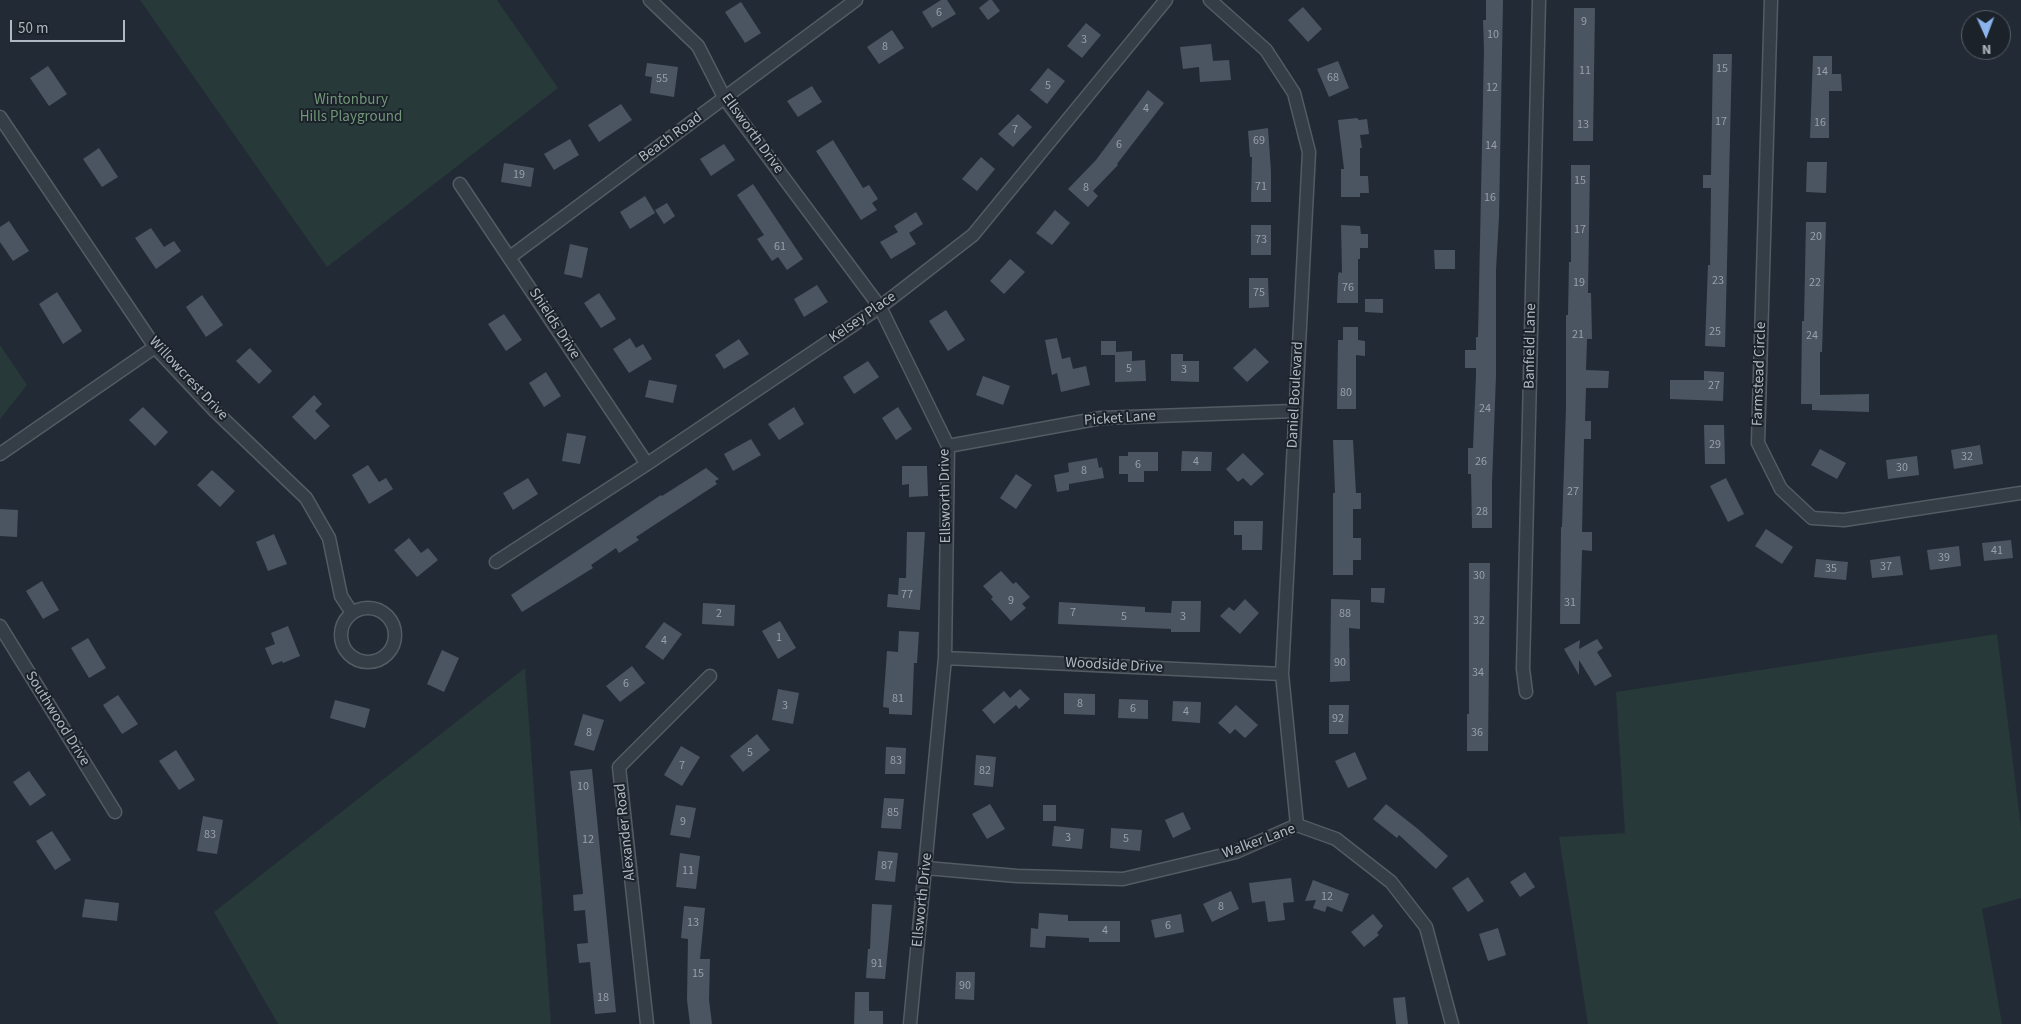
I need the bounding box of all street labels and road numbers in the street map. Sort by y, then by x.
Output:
street label: Ellsworth Drive [717,90,787,178]
street label: Beach Road [636,109,706,167]
street label: Shields Drive [524,285,584,363]
street label: Kelsey Place [826,288,900,348]
street label: Banfield Lane [1521,303,1541,389]
street label: Farmstead Circle [1749,321,1771,427]
street label: Willowcrest Drive [145,333,231,425]
street label: Daniel Boulevard [1284,341,1308,449]
street label: Picket Lane [1083,408,1157,430]
street label: Ellsworth Drive [936,449,956,543]
street label: Woodside Drive [1065,654,1163,678]
street label: Southwood Drive [21,668,93,770]
street label: Alexander Road [612,782,640,882]
street label: Walker Lane [1220,821,1298,863]
street label: Ellsworth Drive [909,852,937,948]

